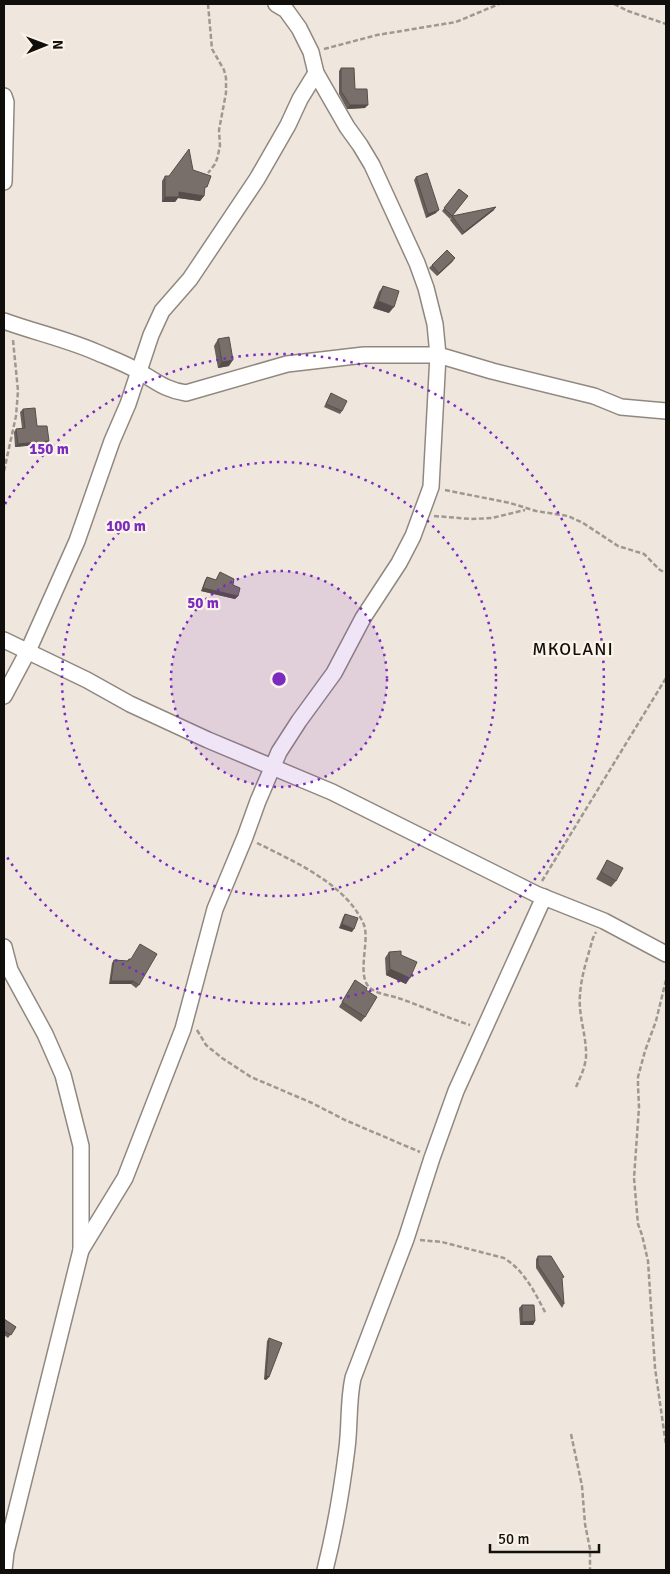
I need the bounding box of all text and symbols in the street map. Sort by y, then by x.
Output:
north arrow [20,20,70,70]
text: N [49,40,66,50]
text: 150 m [29,440,69,458]
text: 100 m [106,517,146,535]
text: 50 m [187,594,219,612]
district label: MKOLANI [532,638,614,660]
centre of rings [270,670,288,688]
scale bar [490,1522,599,1554]
text: 50 m [498,1530,529,1548]

